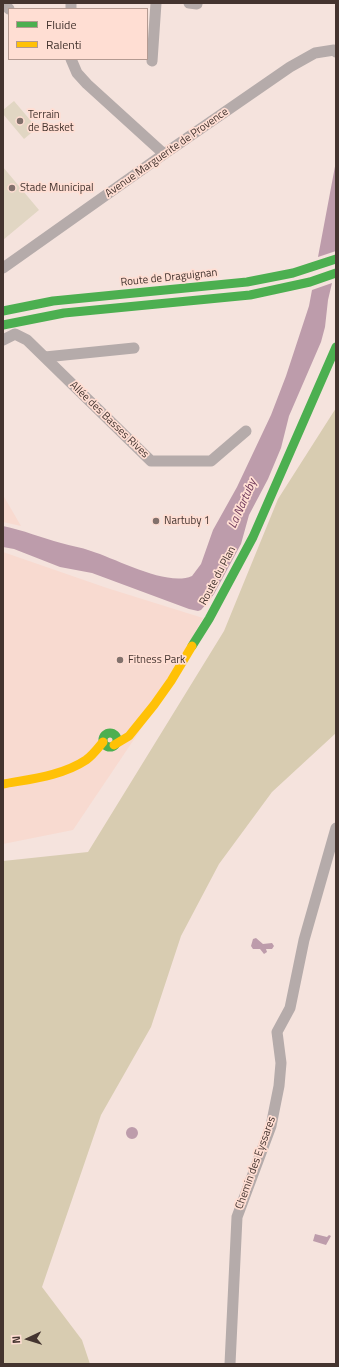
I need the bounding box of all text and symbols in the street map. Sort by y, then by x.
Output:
legend [8,8,148,60]
text: Fluide [46,15,77,34]
text: Ralenti [46,35,81,54]
street label: Avenue Marguerite de Provence [103,105,231,201]
place label: Terrain de Basket [28,108,74,134]
marker: Terrain de Basket [15,116,25,126]
place label: Stade Municipal [20,181,93,195]
marker: Stade Municipal [7,183,17,193]
street label: Route de Draguignan [120,266,218,290]
street label: Allée des Basses Rives [67,379,151,461]
water label: La Nartuby [226,477,260,531]
place label: Nartuby 1 [164,514,210,528]
marker: Nartuby 1 [151,516,161,526]
street label: Route du Plan [197,544,239,608]
place label: Fitness Park [128,653,185,667]
marker: Fitness Park [115,655,125,665]
street label: Chemin des Eyssares [233,1115,279,1211]
north arrow [8,1319,48,1359]
text: N [8,1335,24,1344]

